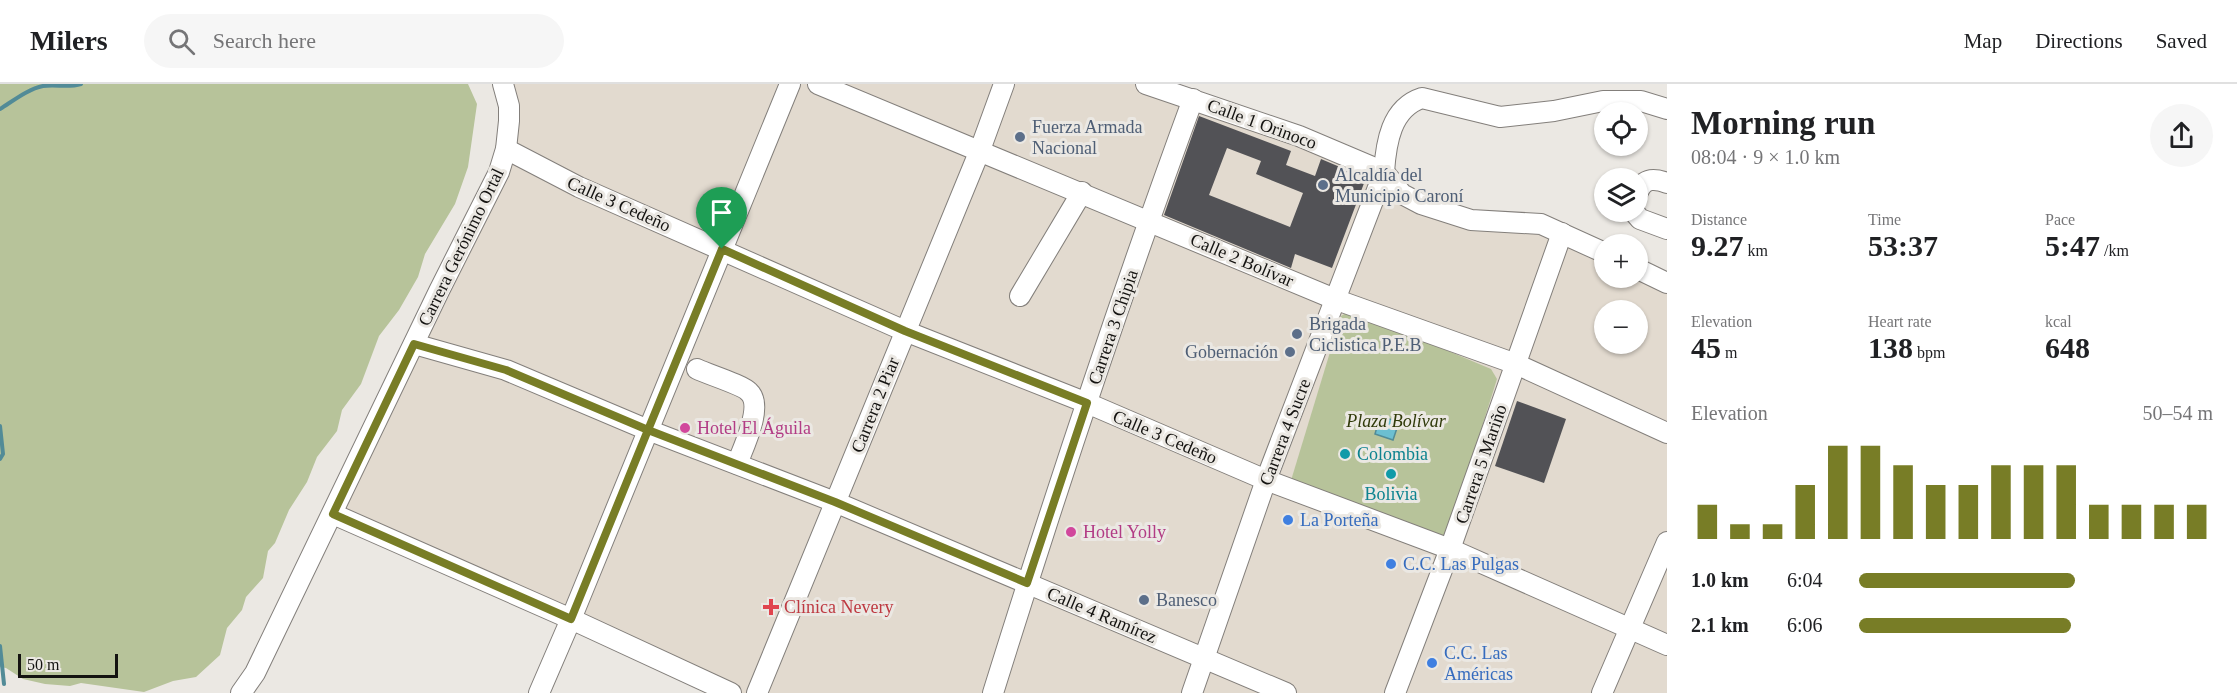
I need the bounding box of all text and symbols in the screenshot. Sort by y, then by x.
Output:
search box [144,14,564,68]
text: Milers [30,25,108,56]
icon: search [165,25,198,58]
text: Search here [213,28,316,53]
text: Map [1964,29,2002,53]
text: Directions [2035,29,2123,53]
text: Saved [2156,29,2207,53]
street label: Calle 1 Orinoco [1205,95,1319,153]
map controls [1594,102,1648,354]
button: locate [1594,102,1648,156]
button: share [2150,104,2213,167]
text: Morning run [1691,105,1875,141]
place label: Fuerza Armada Nacional [1032,117,1142,158]
marker: Fuerza Armada Nacional [1013,130,1027,144]
text: 08:04 · 9 × 1.0 km [1691,146,1840,168]
street label: Carrera Gerónimo Ortal [414,165,508,329]
place label: Alcaldía del Municipio Caroní [1335,165,1464,206]
button: layers [1594,168,1648,222]
street label: Calle 3 Cedeño [564,172,674,236]
marker: Alcaldía del Municipio Caroní [1316,178,1330,192]
pin [696,187,747,249]
icon: arrive [705,196,738,229]
text: Distance [1691,211,1747,228]
text: Time [1868,211,1901,228]
text: Pace [2045,211,2075,228]
street label: Calle 2 Bolívar [1187,229,1297,291]
text: 9.27 [1691,229,1744,262]
text: 53:37 [1868,229,1938,262]
text: 5:47 [2045,229,2100,262]
button: + [1594,234,1648,288]
text: km [1744,242,1768,259]
text: /km [2100,242,2129,259]
street label: Carrera 3 Chipia [1084,267,1142,387]
button: − [1594,300,1648,354]
text: Elevation [1691,313,1752,330]
text: Heart rate [1868,313,1932,330]
text: kcal [2045,313,2072,330]
place label: Brigada Ciclistica P.E.B [1309,314,1422,355]
marker: Brigada Ciclistica P.E.B [1290,327,1304,341]
text: 45 [1691,331,1721,364]
text: 138 [1868,331,1913,364]
text: 648 [2045,331,2090,364]
place label: Gobernación [1185,342,1278,362]
text: m [1721,344,1737,361]
text: bpm [1913,344,1945,361]
marker: Gobernación [1283,345,1297,359]
street label: Carrera 2 Piar [847,354,903,456]
street label: Carrera 4 Sucre [1255,376,1315,488]
street label: Carrera 5 Mariño [1451,402,1511,526]
text: Elevation [1691,402,1768,424]
text: 50–54 m [2142,402,2213,424]
street label: Calle 3 Cedeño [1110,406,1220,468]
park label: Plaza Bolívar [1345,411,1447,431]
place label: Hotel El Águila [697,417,811,438]
marker: Hotel El Águila [678,421,692,435]
place label: Colombia [1357,444,1428,464]
marker: Colombia [1338,447,1352,461]
marker: Bolivia [1384,467,1398,481]
place label: Bolivia [1365,484,1418,504]
place label: La Porteña [1300,510,1378,530]
marker: La Porteña [1281,513,1295,527]
place label: Hotel Yolly [1083,522,1166,542]
marker: Hotel Yolly [1064,525,1078,539]
place label: C.C. Las Pulgas [1403,554,1519,574]
marker: C.C. Las Pulgas [1384,557,1398,571]
text: 1.0 km [1691,569,1749,591]
text: 6:04 [1787,569,1823,591]
street label: Calle 4 Ramírez [1044,583,1160,647]
place label: Banesco [1156,590,1217,610]
marker: Banesco [1137,593,1151,607]
place label: Clínica Nevery [784,597,893,617]
marker: Clínica Nevery [762,598,780,616]
text: 2.1 km [1691,614,1749,636]
text: 6:06 [1787,614,1823,636]
place label: C.C. Las Américas [1444,643,1513,684]
scale bar [18,651,118,678]
text: 50 m [27,656,59,673]
marker: C.C. Las Américas [1425,656,1439,670]

